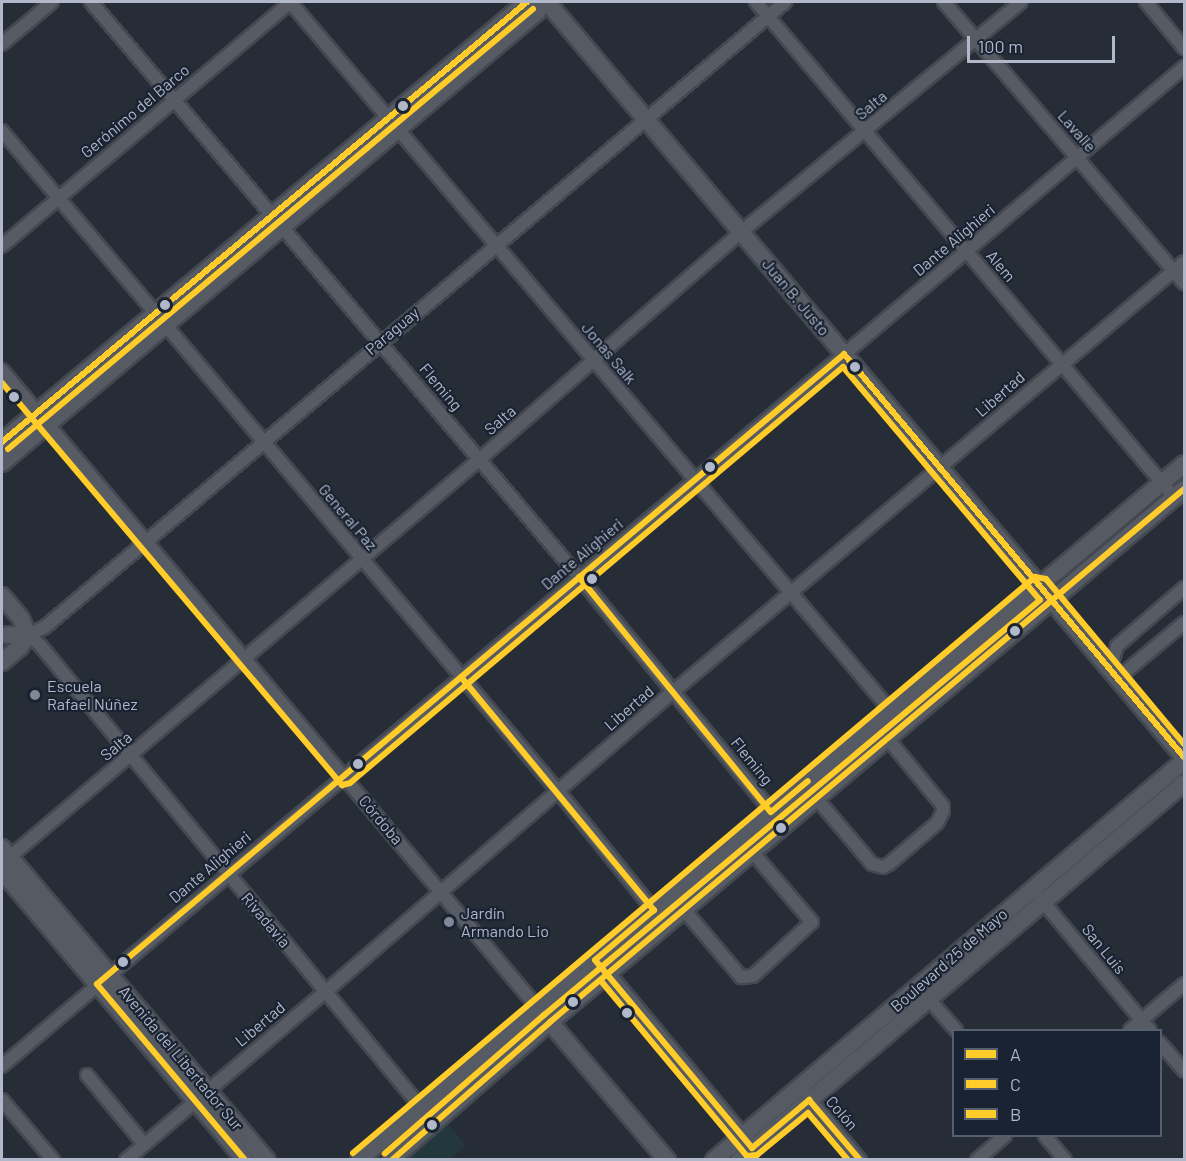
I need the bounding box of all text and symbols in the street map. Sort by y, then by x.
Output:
scale bar [970,24,1118,62]
text: 100 m [978,35,1023,57]
street label: Gerónimo del Barco [77,60,193,162]
street label: Salta [851,86,891,124]
unlabelled marker [397,100,409,112]
street label: Lavalle [1054,106,1100,156]
street label: Dante Alighieri [909,200,999,280]
street label: Alem [982,246,1020,286]
street label: Juan B. Justo [758,254,834,340]
unlabelled marker [159,299,171,311]
street label: Paraguay [361,303,423,359]
street label: Jonas Salk [578,318,640,388]
street label: Fleming [416,359,466,415]
unlabelled marker [849,361,861,373]
street label: Libertad [971,367,1029,421]
unlabelled marker [8,391,20,403]
street label: Salta [480,401,520,439]
unlabelled marker [704,461,716,473]
street label: General Paz [315,480,381,554]
street label: Dante Alighieri [537,514,627,594]
unlabelled marker [586,573,598,585]
unlabelled marker [1009,625,1021,637]
place label: Escuela Rafael Núñez [47,676,138,714]
street label: Libertad [600,681,658,735]
marker: Escuela Rafael Núñez [28,688,42,702]
street label: Salta [96,727,136,765]
street label: Fleming [727,733,777,789]
unlabelled marker [352,758,364,770]
street label: Córdoba [355,791,407,849]
unlabelled marker [775,822,787,834]
street label: Dante Alighieri [165,827,255,907]
street label: Rivadavia [237,888,295,952]
place label: Jardín Armando Lio [461,903,549,941]
street label: Boulevard 25 de Mayo [887,904,1011,1016]
marker: Jardín Armando Lio [442,915,456,929]
street label: San Luis [1078,920,1130,978]
unlabelled marker [117,956,129,968]
street label: Avenida del Libertador Sur [115,982,247,1134]
unlabelled marker [567,996,579,1008]
street label: Libertad [231,998,289,1050]
unlabelled marker [621,1007,633,1019]
legend [952,1029,1162,1137]
text: A [1010,1043,1021,1065]
text: C [1010,1073,1021,1095]
street label: Colón [822,1092,862,1134]
text: B [1010,1103,1021,1125]
unlabelled marker [426,1119,438,1131]

